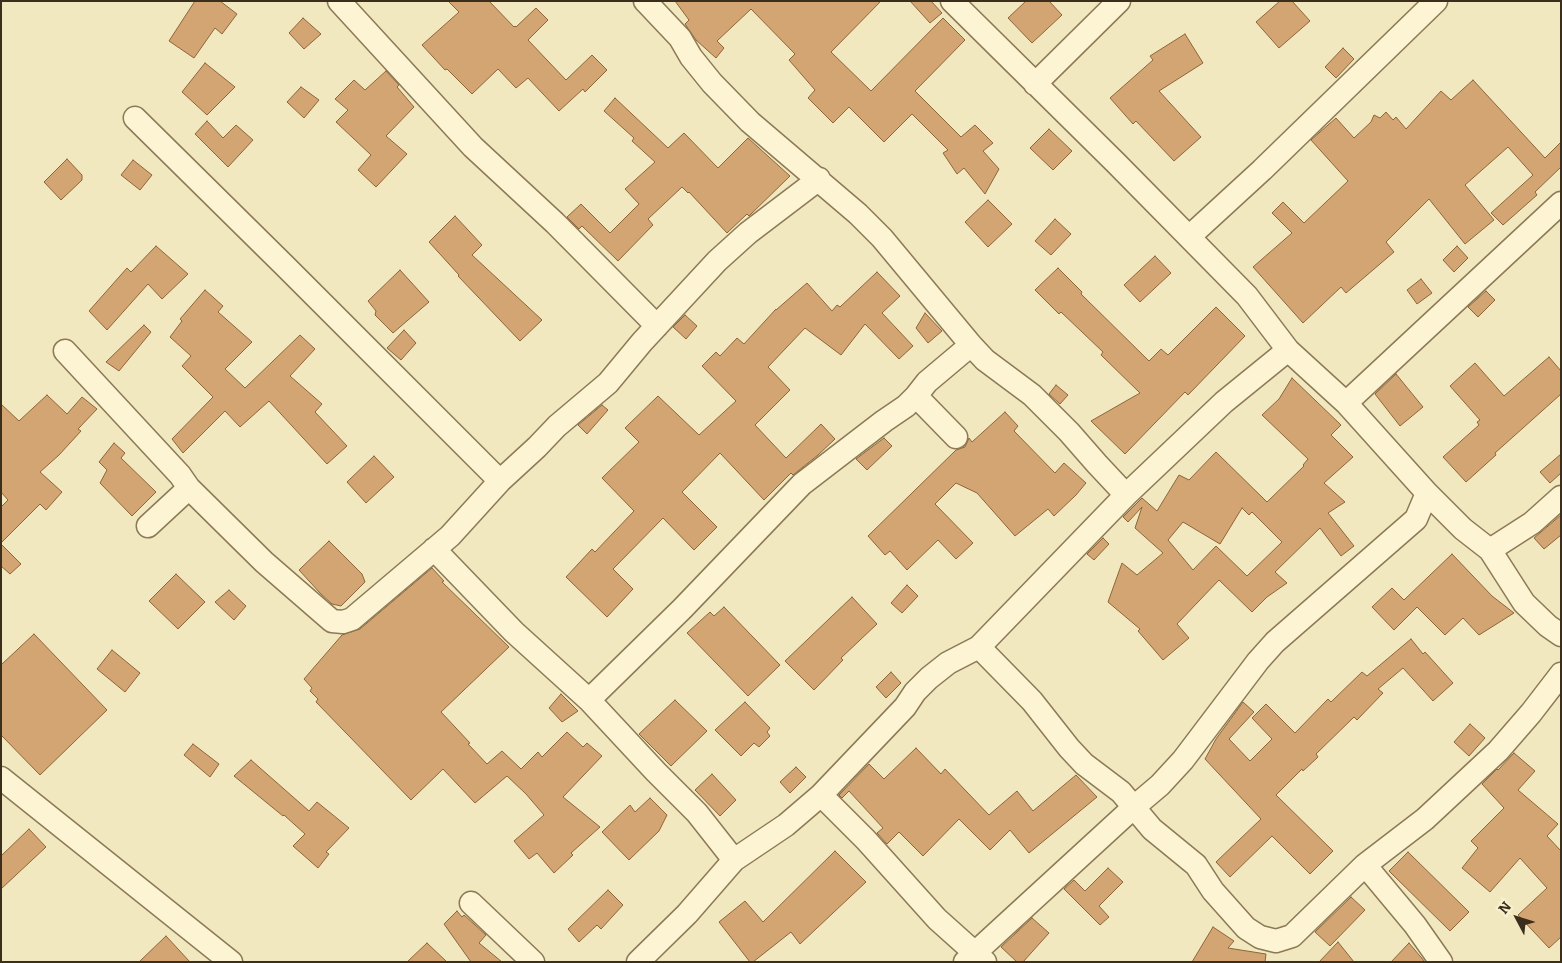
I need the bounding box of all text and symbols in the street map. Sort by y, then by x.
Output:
north arrow [1492,893,1542,943]
text: N [1495,898,1515,918]

